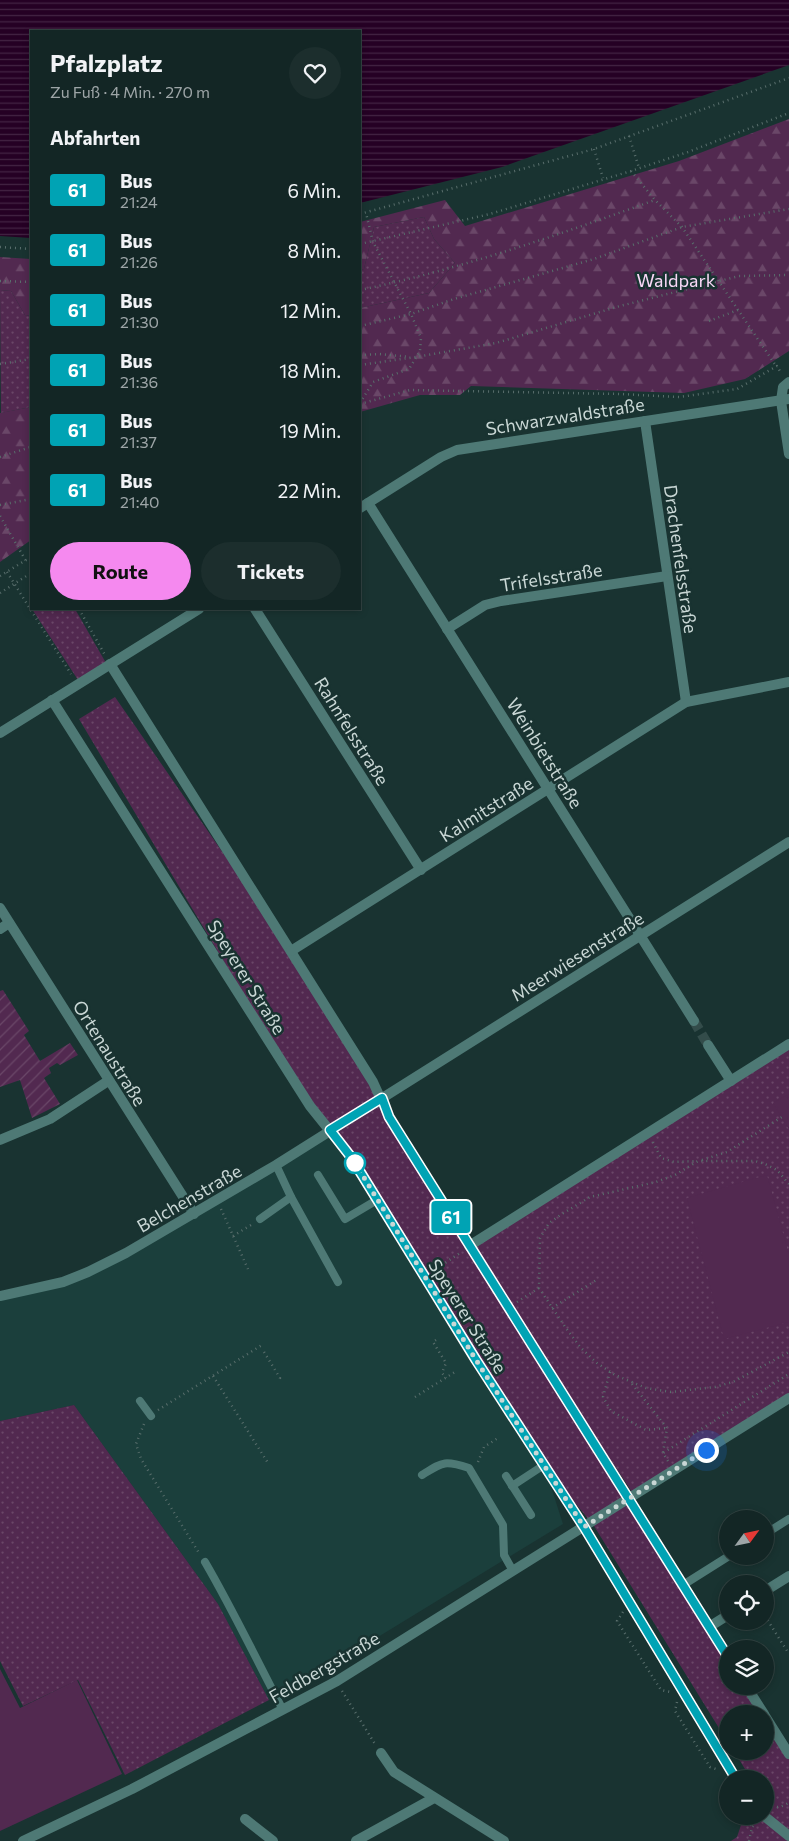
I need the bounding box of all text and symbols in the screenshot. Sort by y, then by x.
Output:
button: heart [289,47,341,99]
text: Pfalzplatz [50,48,163,77]
text: Zu Fuß · 4 Min. · 270 m [50,82,210,101]
text: Abfahrten [50,126,140,149]
text: Bus [120,169,152,192]
text: 61 [68,179,87,201]
text: 6 Min. [287,179,341,202]
text: 21:24 [120,192,158,211]
text: Bus [120,229,152,252]
text: 61 [68,239,87,261]
text: 8 Min. [287,239,341,262]
text: 21:26 [120,252,158,271]
park label: Waldpark [637,269,716,291]
text: Bus [120,289,152,312]
text: 61 [68,299,87,321]
text: 12 Min. [280,299,341,322]
text: 21:30 [120,312,159,331]
text: Bus [120,349,152,372]
text: 61 [68,359,87,381]
text: 18 Min. [279,359,341,382]
text: 21:36 [120,372,158,391]
street label: Schwarzwaldstraße [484,393,646,439]
text: Bus [120,409,152,432]
text: 61 [68,419,87,441]
text: 19 Min. [279,419,341,442]
text: 21:37 [120,432,157,451]
text: Bus [120,469,152,492]
text: 61 [68,479,87,501]
text: 22 Min. [278,479,341,502]
street label: Drachenfelsstraße [660,483,702,635]
text: 21:40 [120,492,160,511]
button: Route [50,542,191,600]
button: Tickets [201,542,341,600]
street label: Trifelsstraße [498,558,604,596]
street label: Rahnfelsstraße [310,673,394,789]
street label: Weinbietstraße [502,694,588,812]
street label: Kalmitstraße [435,772,537,846]
street label: Meerwiesenstraße [507,906,647,1006]
street label: Speyerer Straße [203,916,291,1038]
street label: Ortenaustraße [69,996,151,1110]
unlabelled marker [344,1152,366,1174]
street label: Belchenstraße [133,1159,245,1237]
line badge: 61 [428,1201,474,1233]
text: 61 [441,1206,461,1228]
street label: Speyerer Straße [424,1255,512,1377]
your location [694,1438,719,1463]
north arrow [719,1510,774,1565]
map controls [719,1510,774,1825]
button: locate [719,1575,774,1630]
street label: Feldbergstraße [265,1627,383,1707]
button: layers [719,1640,774,1695]
button: + [719,1705,774,1760]
button: − [719,1770,774,1825]

